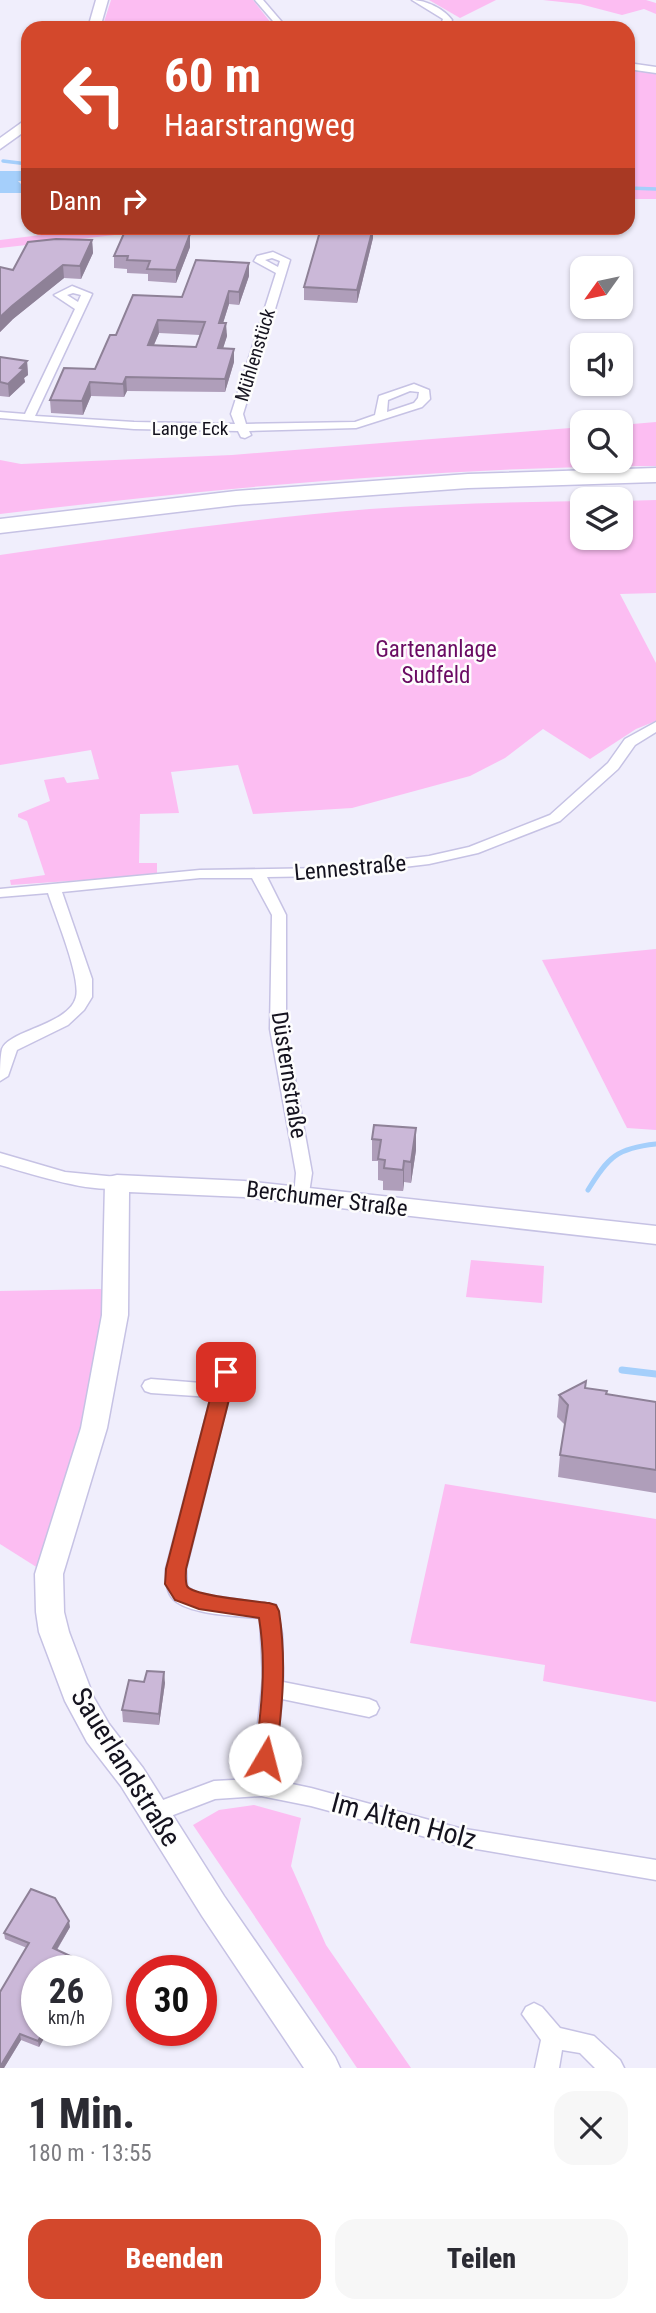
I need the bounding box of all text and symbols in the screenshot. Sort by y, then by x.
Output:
text: 60 m [164,47,261,104]
icon: left [49,49,140,140]
text: Haarstrangweg [164,106,356,144]
icon: right [115,182,153,220]
text: Dann [49,186,101,216]
north arrow [570,256,634,318]
map controls [570,256,633,550]
street label: Mühlenstück [230,305,280,404]
button: sound [570,333,633,396]
button: search [570,410,633,473]
street label: Lange Eck [152,417,229,440]
button: layers [570,487,633,550]
park label: Gartenanlage Sudfeld [375,636,497,689]
street label: Lennestraße [293,850,407,886]
street label: Düsternstraße [266,1010,312,1140]
street label: Berchumer Straße [245,1176,409,1222]
pin [196,1342,256,1402]
icon: arrive [207,1353,245,1391]
street label: Sauerlandstraße [64,1682,188,1852]
position arrow [228,1722,302,1796]
street label: Im Alten Holz [328,1786,480,1856]
speed limit sign: 30 [126,1955,217,2046]
text: 26 [49,1971,84,2012]
text: km/h [48,2007,85,2028]
text: 1 Min. [28,2089,135,2138]
button: close [554,2091,628,2165]
text: 180 m · 13:55 [28,2140,152,2167]
button: Beenden [28,2219,321,2299]
button: Teilen [335,2219,628,2299]

